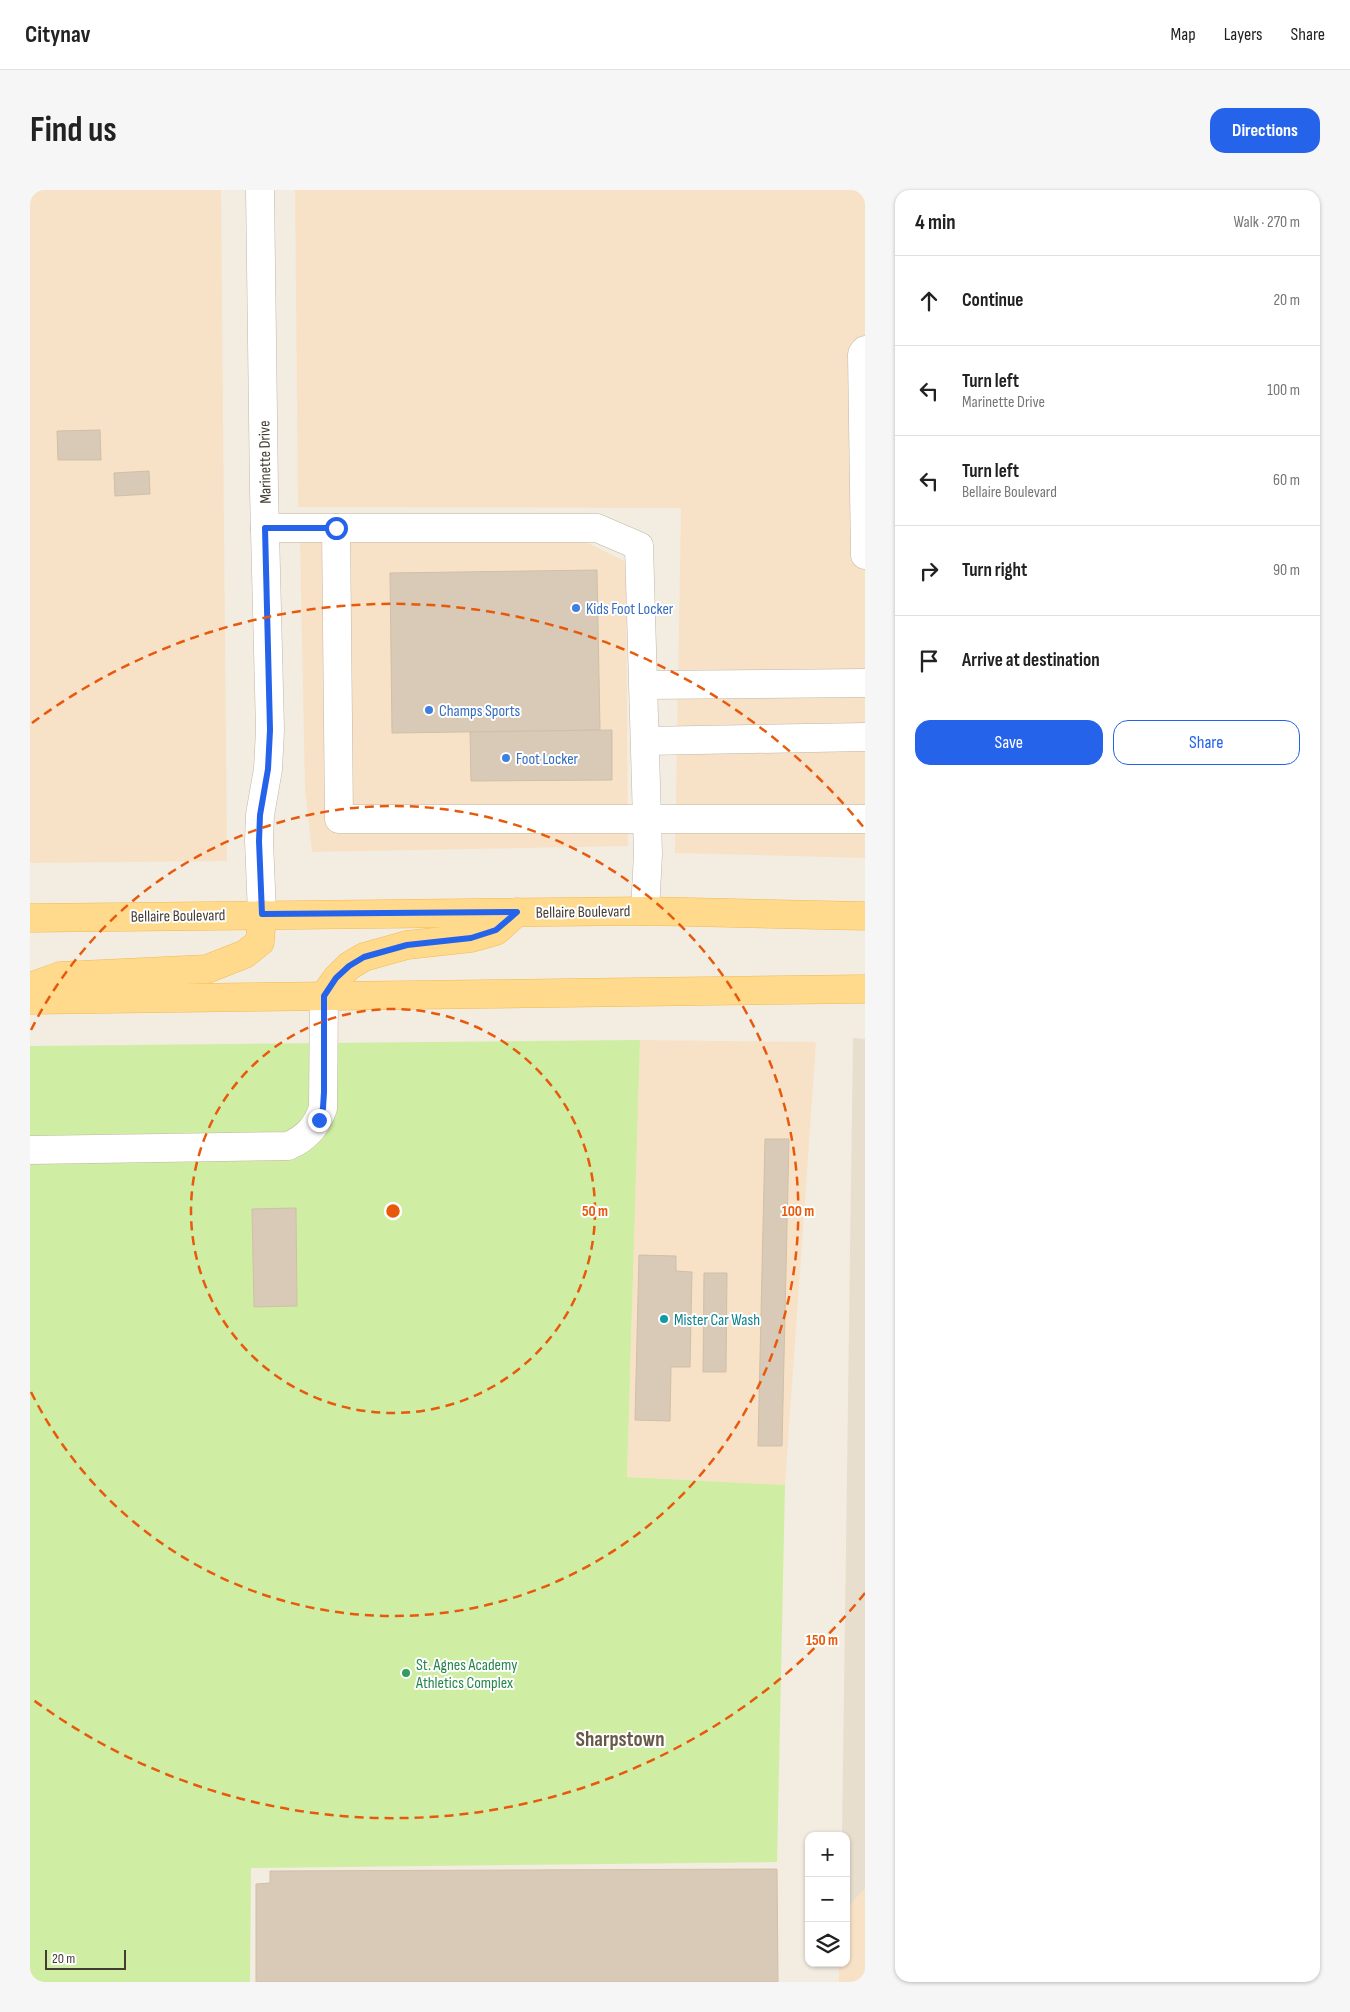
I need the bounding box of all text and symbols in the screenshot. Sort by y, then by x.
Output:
text: Citynav [25,20,91,49]
text: Map [1171,24,1196,45]
text: Layers [1224,24,1263,45]
text: Share [1291,24,1325,45]
button: Directions [1210,108,1320,153]
text: Find us [30,109,117,152]
text: 4 min [915,210,956,235]
text: Walk · 270 m [1234,213,1300,232]
icon: ahead [915,287,943,315]
text: Continue [962,289,1023,312]
text: 20 m [1273,291,1300,310]
text: Turn left [962,370,1019,393]
icon: left [915,377,943,405]
text: 100 m [1267,381,1300,400]
text: Marinette Drive [962,393,1045,412]
street label: Marinette Drive [255,420,276,504]
text: Turn left [962,460,1019,483]
icon: left [915,467,943,495]
text: 60 m [1273,471,1300,490]
text: Bellaire Boulevard [962,483,1057,502]
route start [325,517,348,540]
icon: right [915,557,943,585]
text: Turn right [962,559,1027,582]
text: 90 m [1273,561,1300,580]
place label: Kids Foot Locker [586,600,674,619]
marker: Kids Foot Locker [570,602,582,614]
icon: arrive [915,647,943,675]
text: Arrive at destination [962,649,1100,672]
place label: Champs Sports [439,702,521,721]
marker: Champs Sports [423,704,435,716]
button: Save [915,720,1103,765]
button: Share [1113,720,1300,765]
place label: Foot Locker [516,750,579,769]
marker: Foot Locker [500,752,512,764]
street label: Bellaire Boulevard [535,902,631,923]
street label: Bellaire Boulevard [130,906,226,927]
route end [308,1109,331,1132]
centre of rings [384,1202,402,1220]
text: 50 m [582,1202,608,1221]
text: 100 m [782,1202,814,1221]
place label: Mister Car Wash [674,1311,760,1330]
marker: Mister Car Wash [658,1313,670,1325]
text: 150 m [806,1631,838,1650]
place label: St. Agnes Academy Athletics Complex [415,1656,517,1693]
marker: St. Agnes Academy Athletics Complex [400,1667,412,1679]
district label: Sharpstown [576,1727,664,1752]
map controls [805,1832,850,1967]
button: + [805,1832,850,1877]
button: − [805,1877,850,1922]
button: layers [805,1922,850,1967]
scale bar [45,1947,126,1970]
text: 20 m [52,1950,75,1967]

